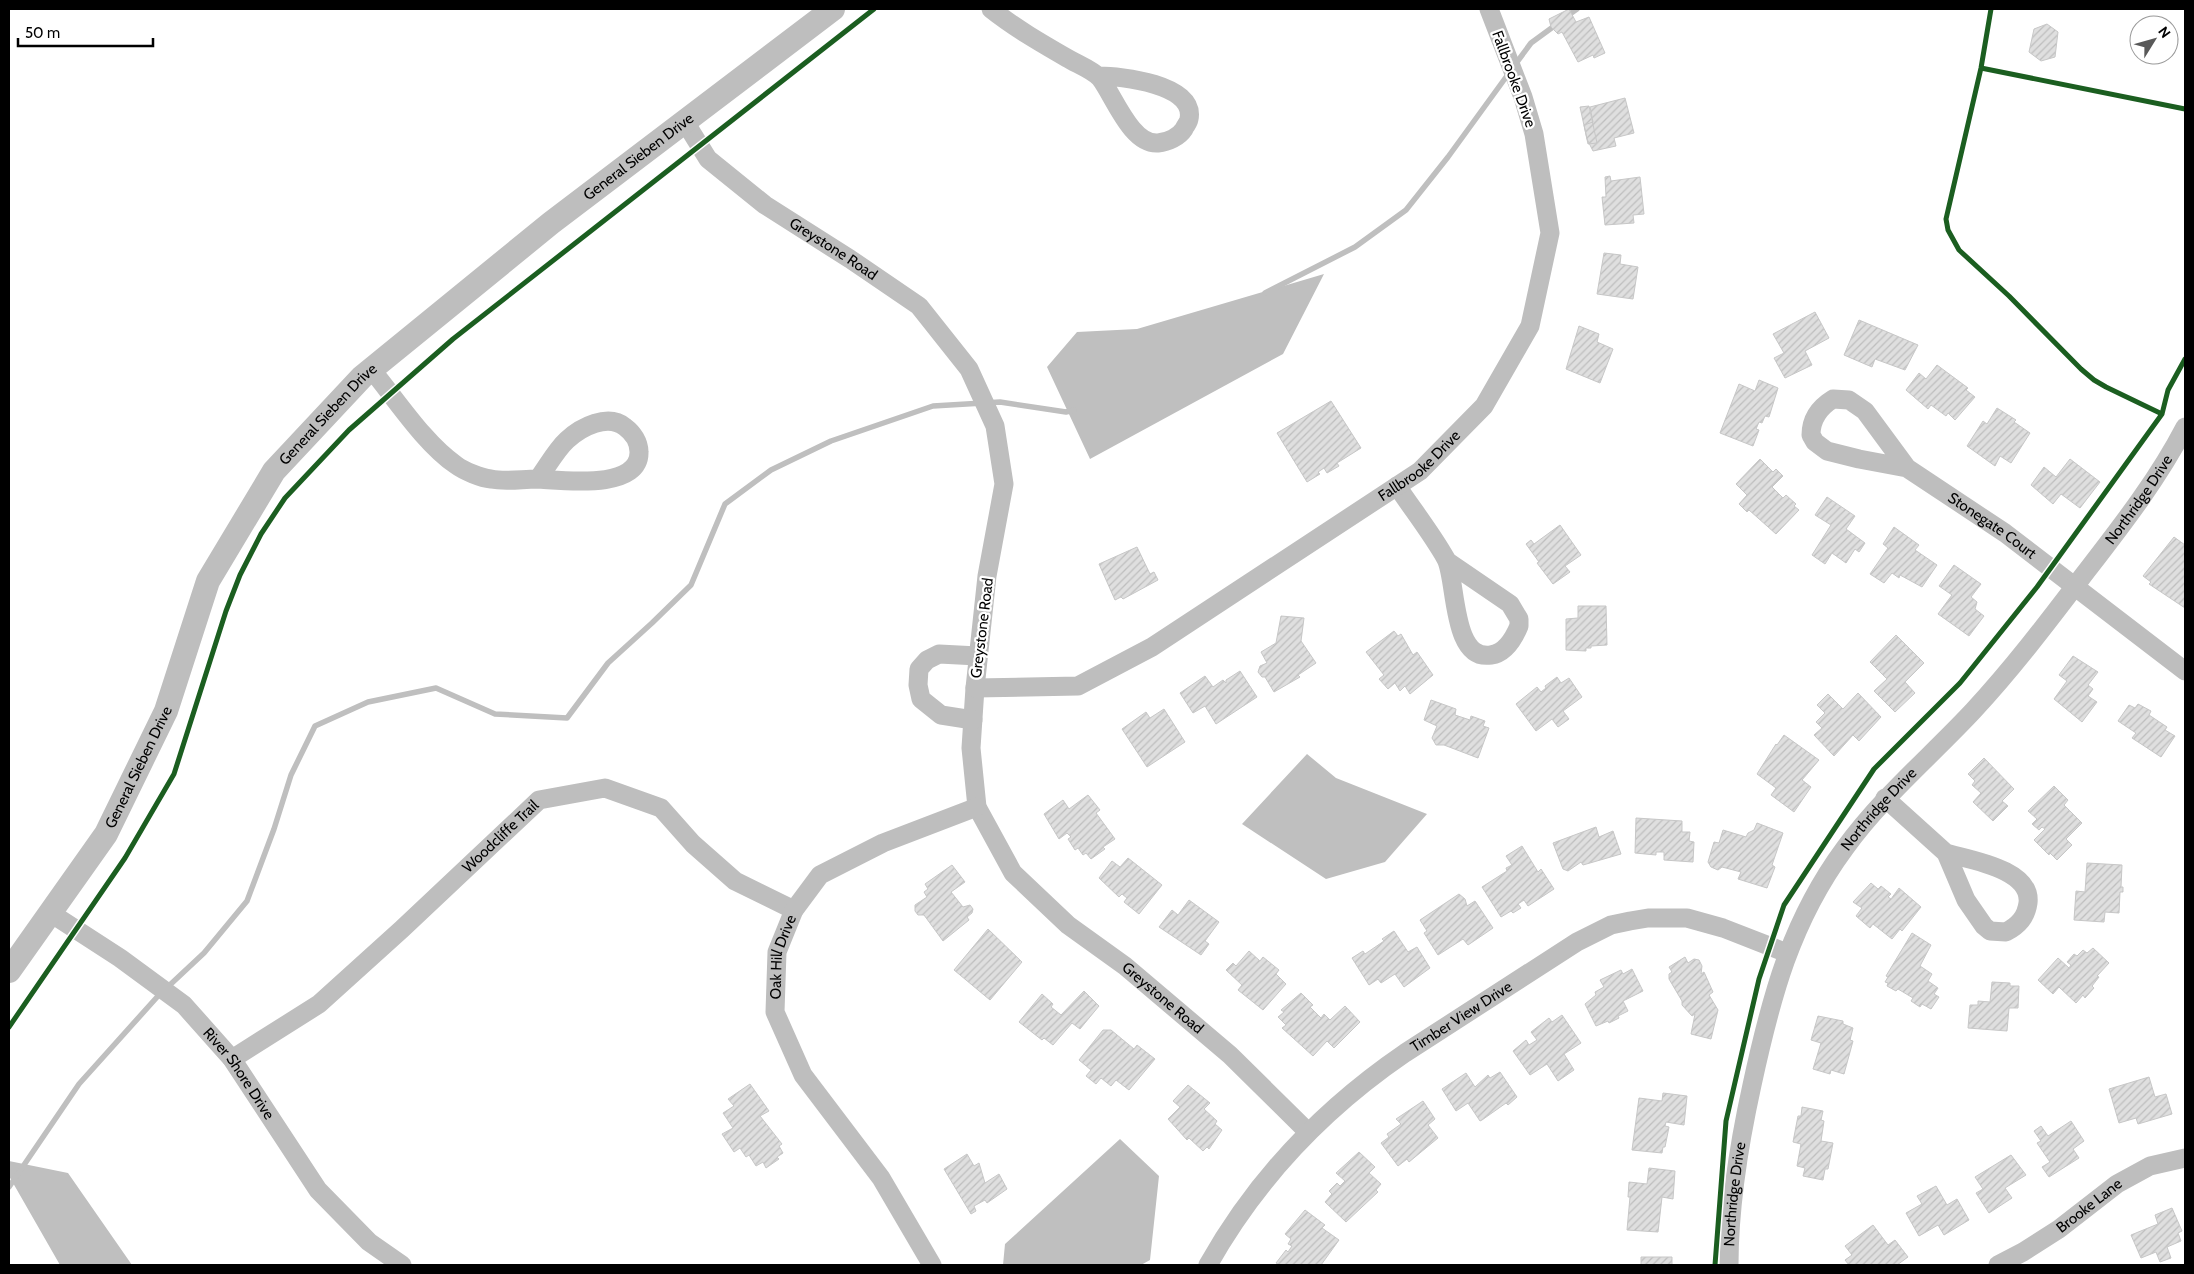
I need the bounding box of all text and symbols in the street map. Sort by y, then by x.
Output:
scale bar [18,15,152,47]
north arrow [2129,15,2179,65]
text: N [2154,23,2175,42]
text: 50 m [25,24,60,42]
street label: Fallbrooke Drive [1488,28,1540,130]
street label: General Sieben Drive [580,109,697,204]
street label: Greystone Road [786,214,881,284]
street label: General Sieben Drive [275,359,381,469]
street label: Fallbrooke Drive [1375,426,1464,505]
street label: Northridge Drive [2101,451,2176,548]
street label: Stonegate Court [1945,489,2040,563]
street label: Greystone Road [967,577,997,679]
street label: General Sieben Drive [101,704,176,831]
street label: Northridge Drive [1837,764,1921,854]
street label: Woodcliffe Trail [459,796,543,876]
street label: Oak Hill Drive [766,912,800,1000]
street label: Greystone Road [1118,958,1207,1038]
street label: Timber View Drive [1407,977,1516,1056]
street label: River Shore Drive [199,1024,278,1123]
street label: Northridge Drive [1720,1140,1750,1247]
street label: Brooke Lane [2053,1174,2126,1237]

